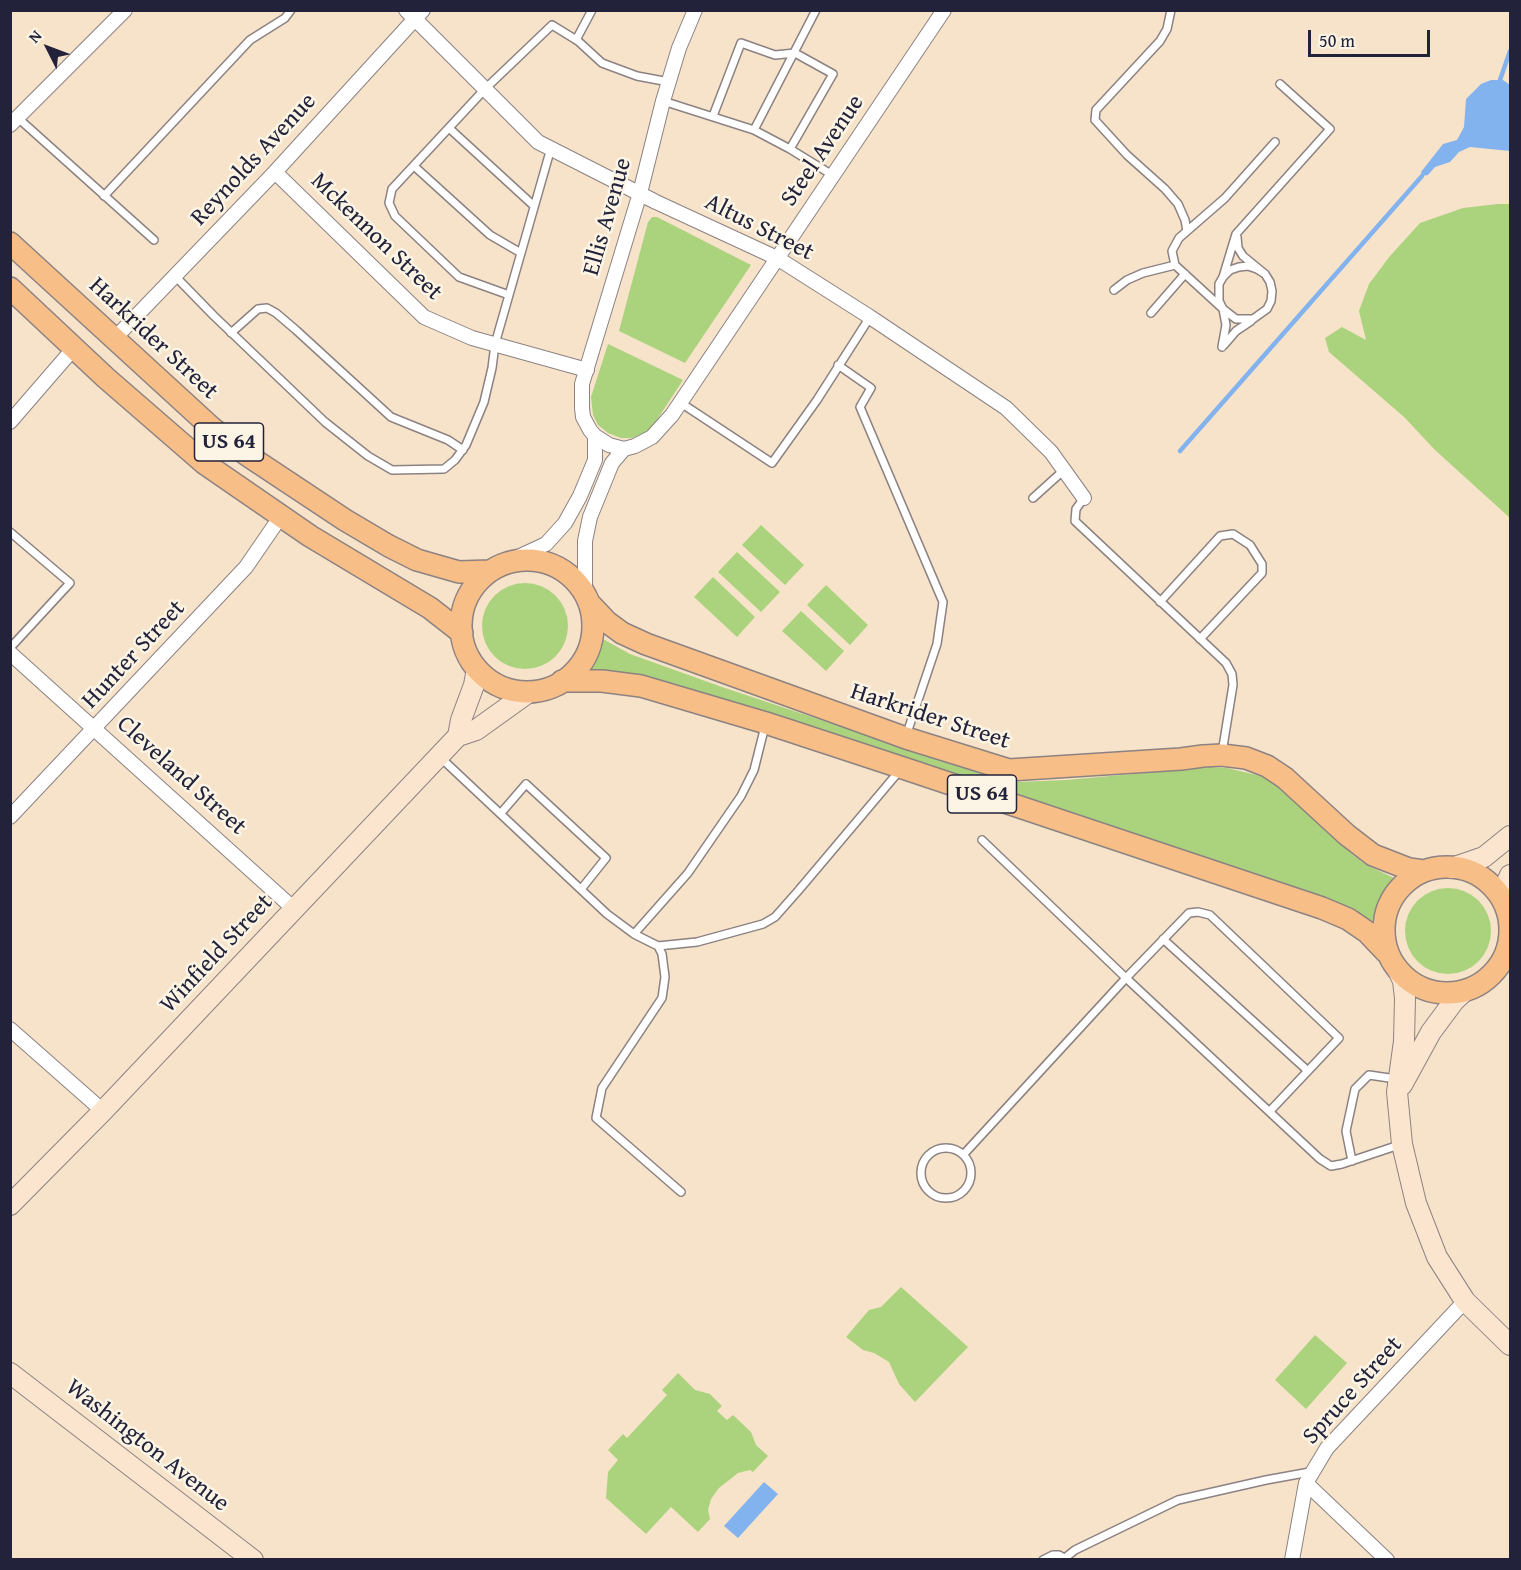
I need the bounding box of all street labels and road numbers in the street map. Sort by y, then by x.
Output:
street label: Reynolds Avenue [185,88,323,232]
street label: Steel Avenue [775,90,871,212]
street label: Ellis Avenue [577,155,639,279]
street label: Mckennon Street [304,167,448,307]
street label: Altus Street [700,188,818,268]
street label: Harkrider Street [82,272,224,406]
road number: US 64 [194,423,264,461]
street label: Hunter Street [76,595,192,715]
street label: Harkrider Street [847,678,1013,756]
street label: Cleveland Street [110,710,252,842]
road number: US 64 [948,775,1016,813]
street label: Winfield Street [155,889,279,1019]
street label: Spruce Street [1297,1331,1409,1451]
street label: Washington Avenue [60,1373,234,1519]

